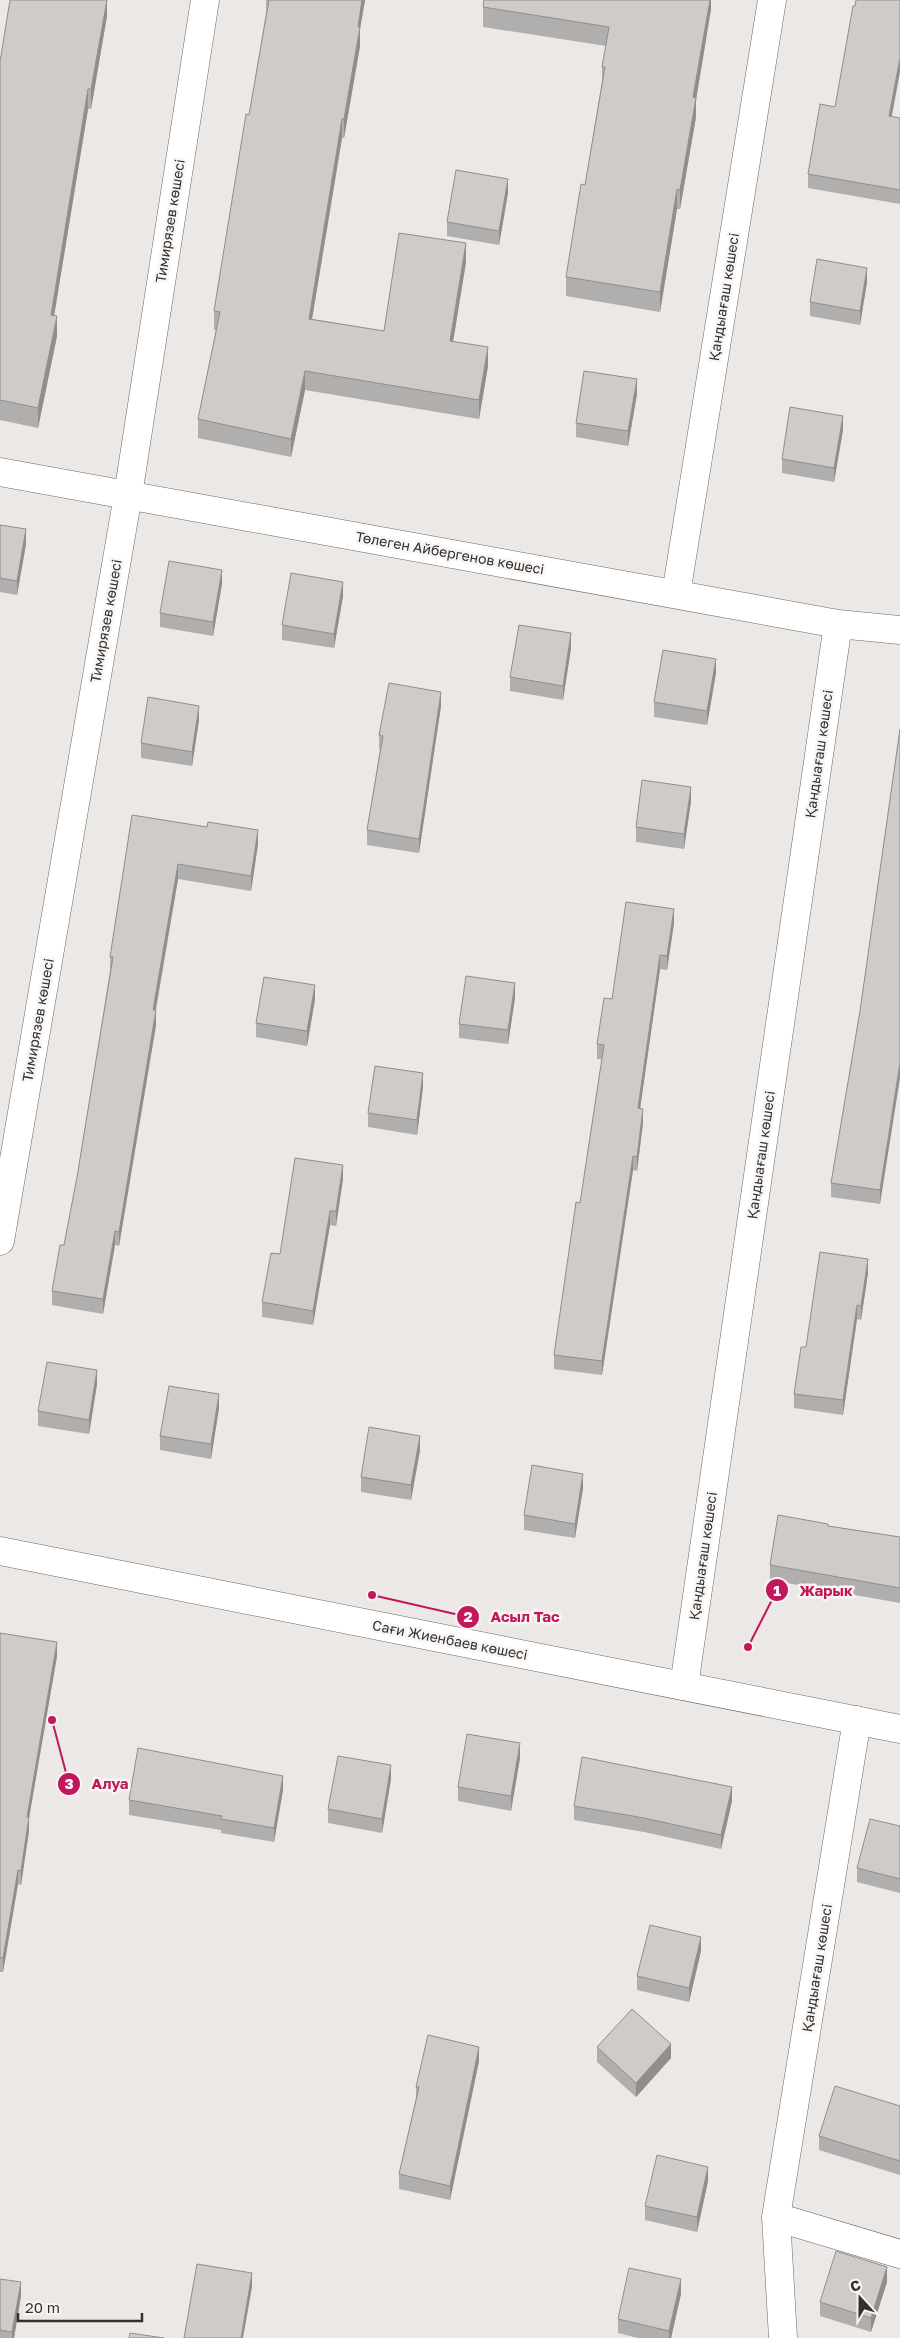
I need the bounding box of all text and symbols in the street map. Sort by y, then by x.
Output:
street label: Тимирязев көшесі [151,158,188,284]
street label: Қандыағаш көшесі [705,232,742,362]
street label: Төлеген Айбергенов көшесі [354,528,546,577]
street label: Тимирязев көшесі [86,558,125,684]
street label: Қандыағаш көшесі [801,689,836,819]
street label: Тимирязев көшесі [18,957,57,1083]
street label: Қандыағаш көшесі [743,1090,778,1220]
street label: Қандыағаш көшесі [685,1491,720,1621]
callout: Жарык [765,1575,863,1605]
text: 1 [773,1581,781,1599]
text: Жарык [799,1581,853,1599]
callout: Асыл Тас [456,1602,570,1632]
text: 2 [463,1607,473,1625]
text: Асыл Тас [490,1607,560,1625]
street label: Сағи Жиенбаев көшесі [371,1616,529,1663]
callout: Алуа [57,1769,139,1799]
text: 3 [64,1774,74,1792]
text: Алуа [91,1774,129,1792]
street label: Қандыағаш көшесі [798,1903,835,2033]
north arrow [835,2273,885,2323]
text: С [847,2276,863,2295]
scale bar [18,2290,141,2322]
text: 20 m [25,2298,60,2316]

